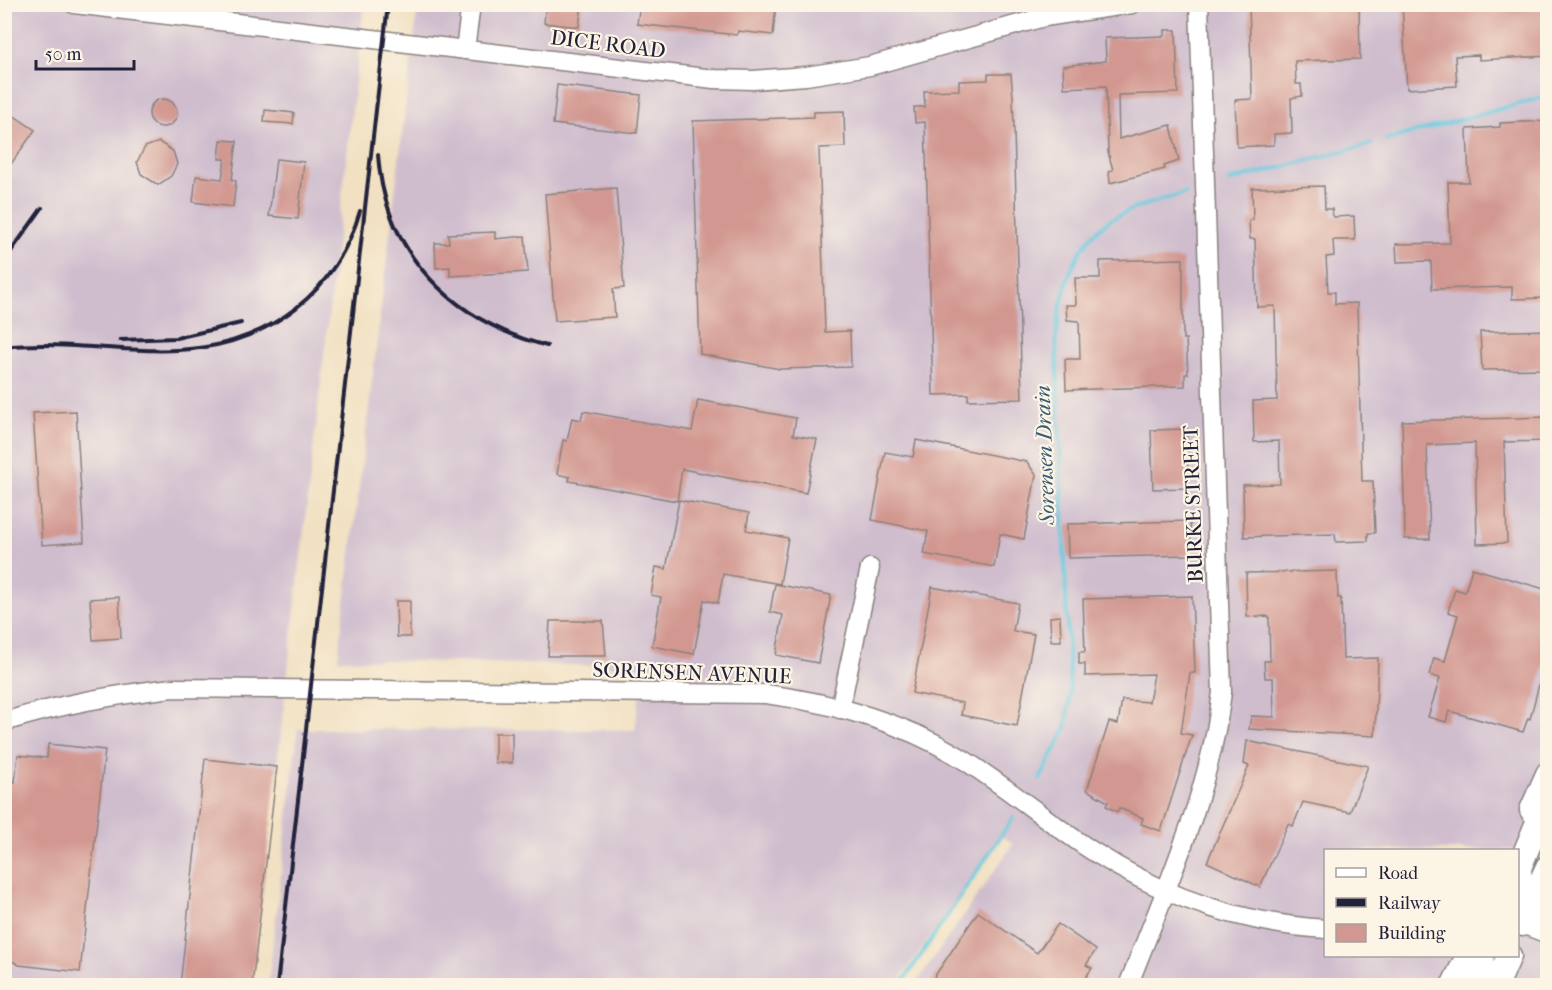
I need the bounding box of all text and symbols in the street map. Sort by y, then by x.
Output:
street label: DICE ROAD [549,25,667,63]
scale bar [36,33,134,71]
text: 50 m [45,44,82,65]
water label: Sorensen Drain [1030,385,1060,526]
street label: BURKE STREET [1178,424,1208,583]
street label: SORENSEN AVENUE [592,658,792,688]
legend [1324,849,1519,957]
text: Road [1378,863,1418,884]
text: Railway [1378,893,1442,914]
text: Building [1378,923,1446,944]

